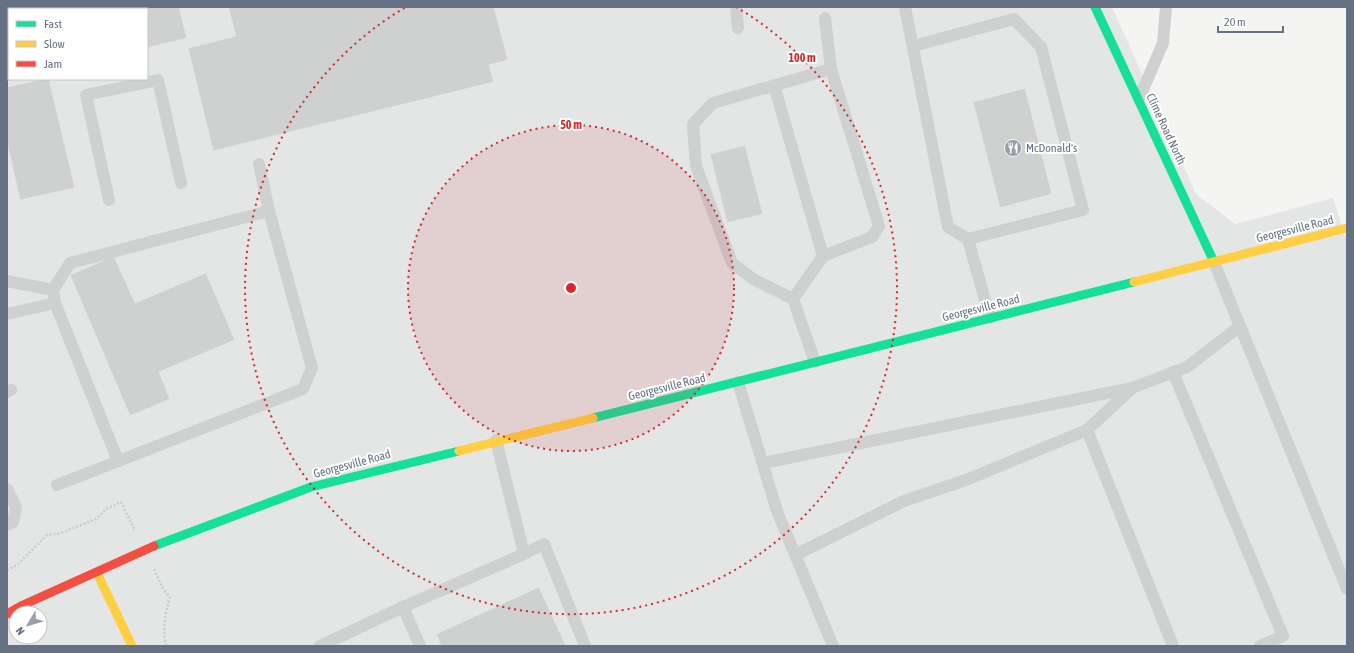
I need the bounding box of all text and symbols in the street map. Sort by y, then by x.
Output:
legend [8,8,148,80]
scale bar [1218,8,1283,34]
text: 20 m [1224,15,1246,29]
text: Fast [44,17,62,31]
text: Slow [44,37,65,51]
text: 100 m [788,51,816,65]
text: Jam [44,57,62,71]
street label: Clime Road North [1143,91,1189,167]
text: 50 m [560,118,582,132]
restaurant icon: McDonald's [1003,138,1023,158]
place label: McDonald's [1026,141,1077,155]
street label: Georgesville Road [1255,213,1335,245]
centre of rings [564,281,578,295]
street label: Georgesville Road [941,292,1021,324]
street label: Georgesville Road [627,371,707,403]
street label: Georgesville Road [312,447,392,481]
north arrow [8,605,48,645]
text: N [13,625,27,637]

